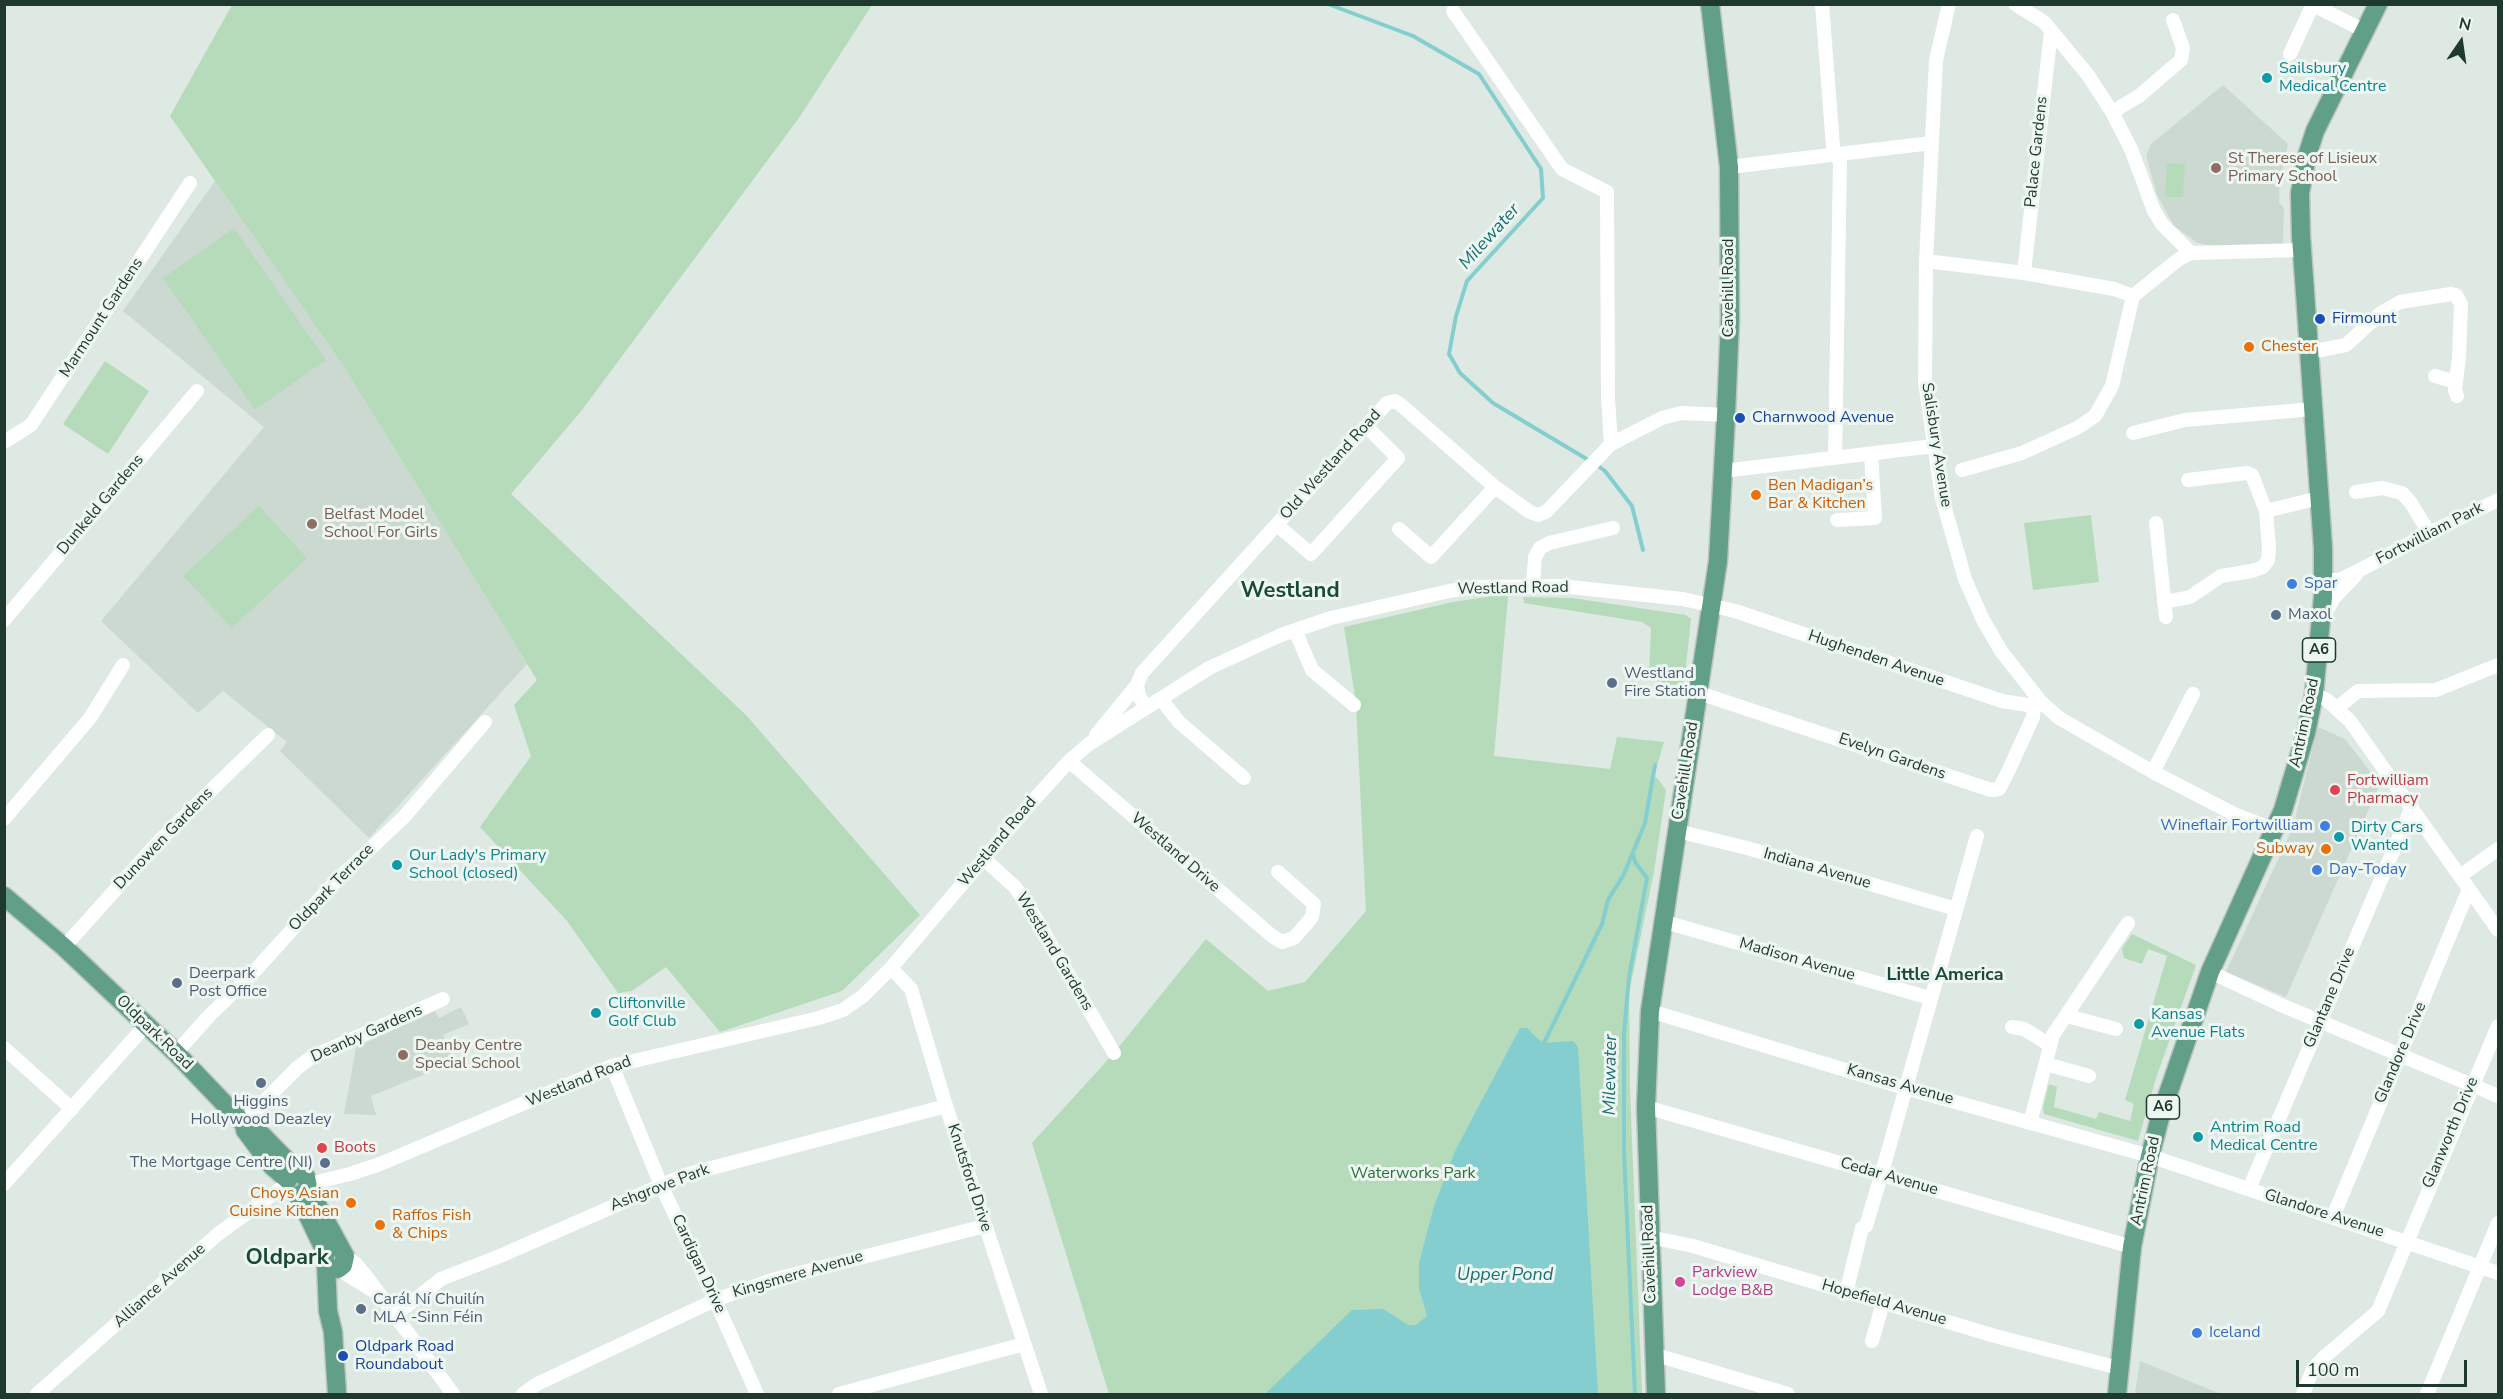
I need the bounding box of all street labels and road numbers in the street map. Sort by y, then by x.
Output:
street label: Palace Gardens [2022,95,2052,209]
street label: Cavehill Road [1719,238,1739,338]
street label: Marmount Gardens [56,255,148,381]
street label: Salisbury Avenue [1917,381,1955,509]
street label: Old Westland Road [1276,406,1386,524]
street label: Dunkeld Gardens [54,451,148,559]
street label: Fortwilliam Park [2373,499,2487,569]
street label: Westland Road [1457,578,1569,600]
street label: Hughenden Avenue [1805,627,1947,691]
road number: A6 [2302,638,2336,662]
street label: Antrim Road [2286,677,2324,769]
street label: Cavehill Road [1669,721,1703,821]
street label: Evelyn Gardens [1836,730,1948,784]
street label: Dunowen Gardens [111,784,217,894]
street label: Westland Road [955,793,1041,891]
street label: Westland Drive [1126,809,1224,897]
street label: Oldpark Terrace [285,840,379,936]
street label: Indiana Avenue [1761,844,1873,894]
street label: Westland Gardens [1011,889,1097,1015]
street label: Madison Avenue [1737,934,1857,986]
street label: Glantane Drive [2300,945,2360,1051]
street label: Oldpark Road [112,992,196,1074]
street label: Glandore Drive [2371,999,2431,1107]
street label: Deanby Gardens [308,1001,426,1067]
street label: Westland Road [524,1052,634,1112]
street label: Kansas Avenue [1844,1061,1956,1109]
street label: Glanworth Drive [2419,1074,2483,1192]
road number: A6 [2146,1095,2180,1119]
street label: Knutsford Drive [943,1122,995,1234]
street label: Antrim Road [2127,1135,2165,1227]
street label: Cedar Avenue [1838,1154,1940,1200]
street label: Ashgrove Park [608,1160,712,1216]
street label: Glandore Avenue [2262,1186,2386,1242]
street label: Cavehill Road [1639,1204,1661,1304]
street label: Cardigan Drive [667,1212,729,1316]
street label: Alliance Avenue [110,1240,210,1332]
street label: Kingsmere Avenue [731,1247,865,1303]
street label: Hopefield Avenue [1819,1276,1949,1330]

